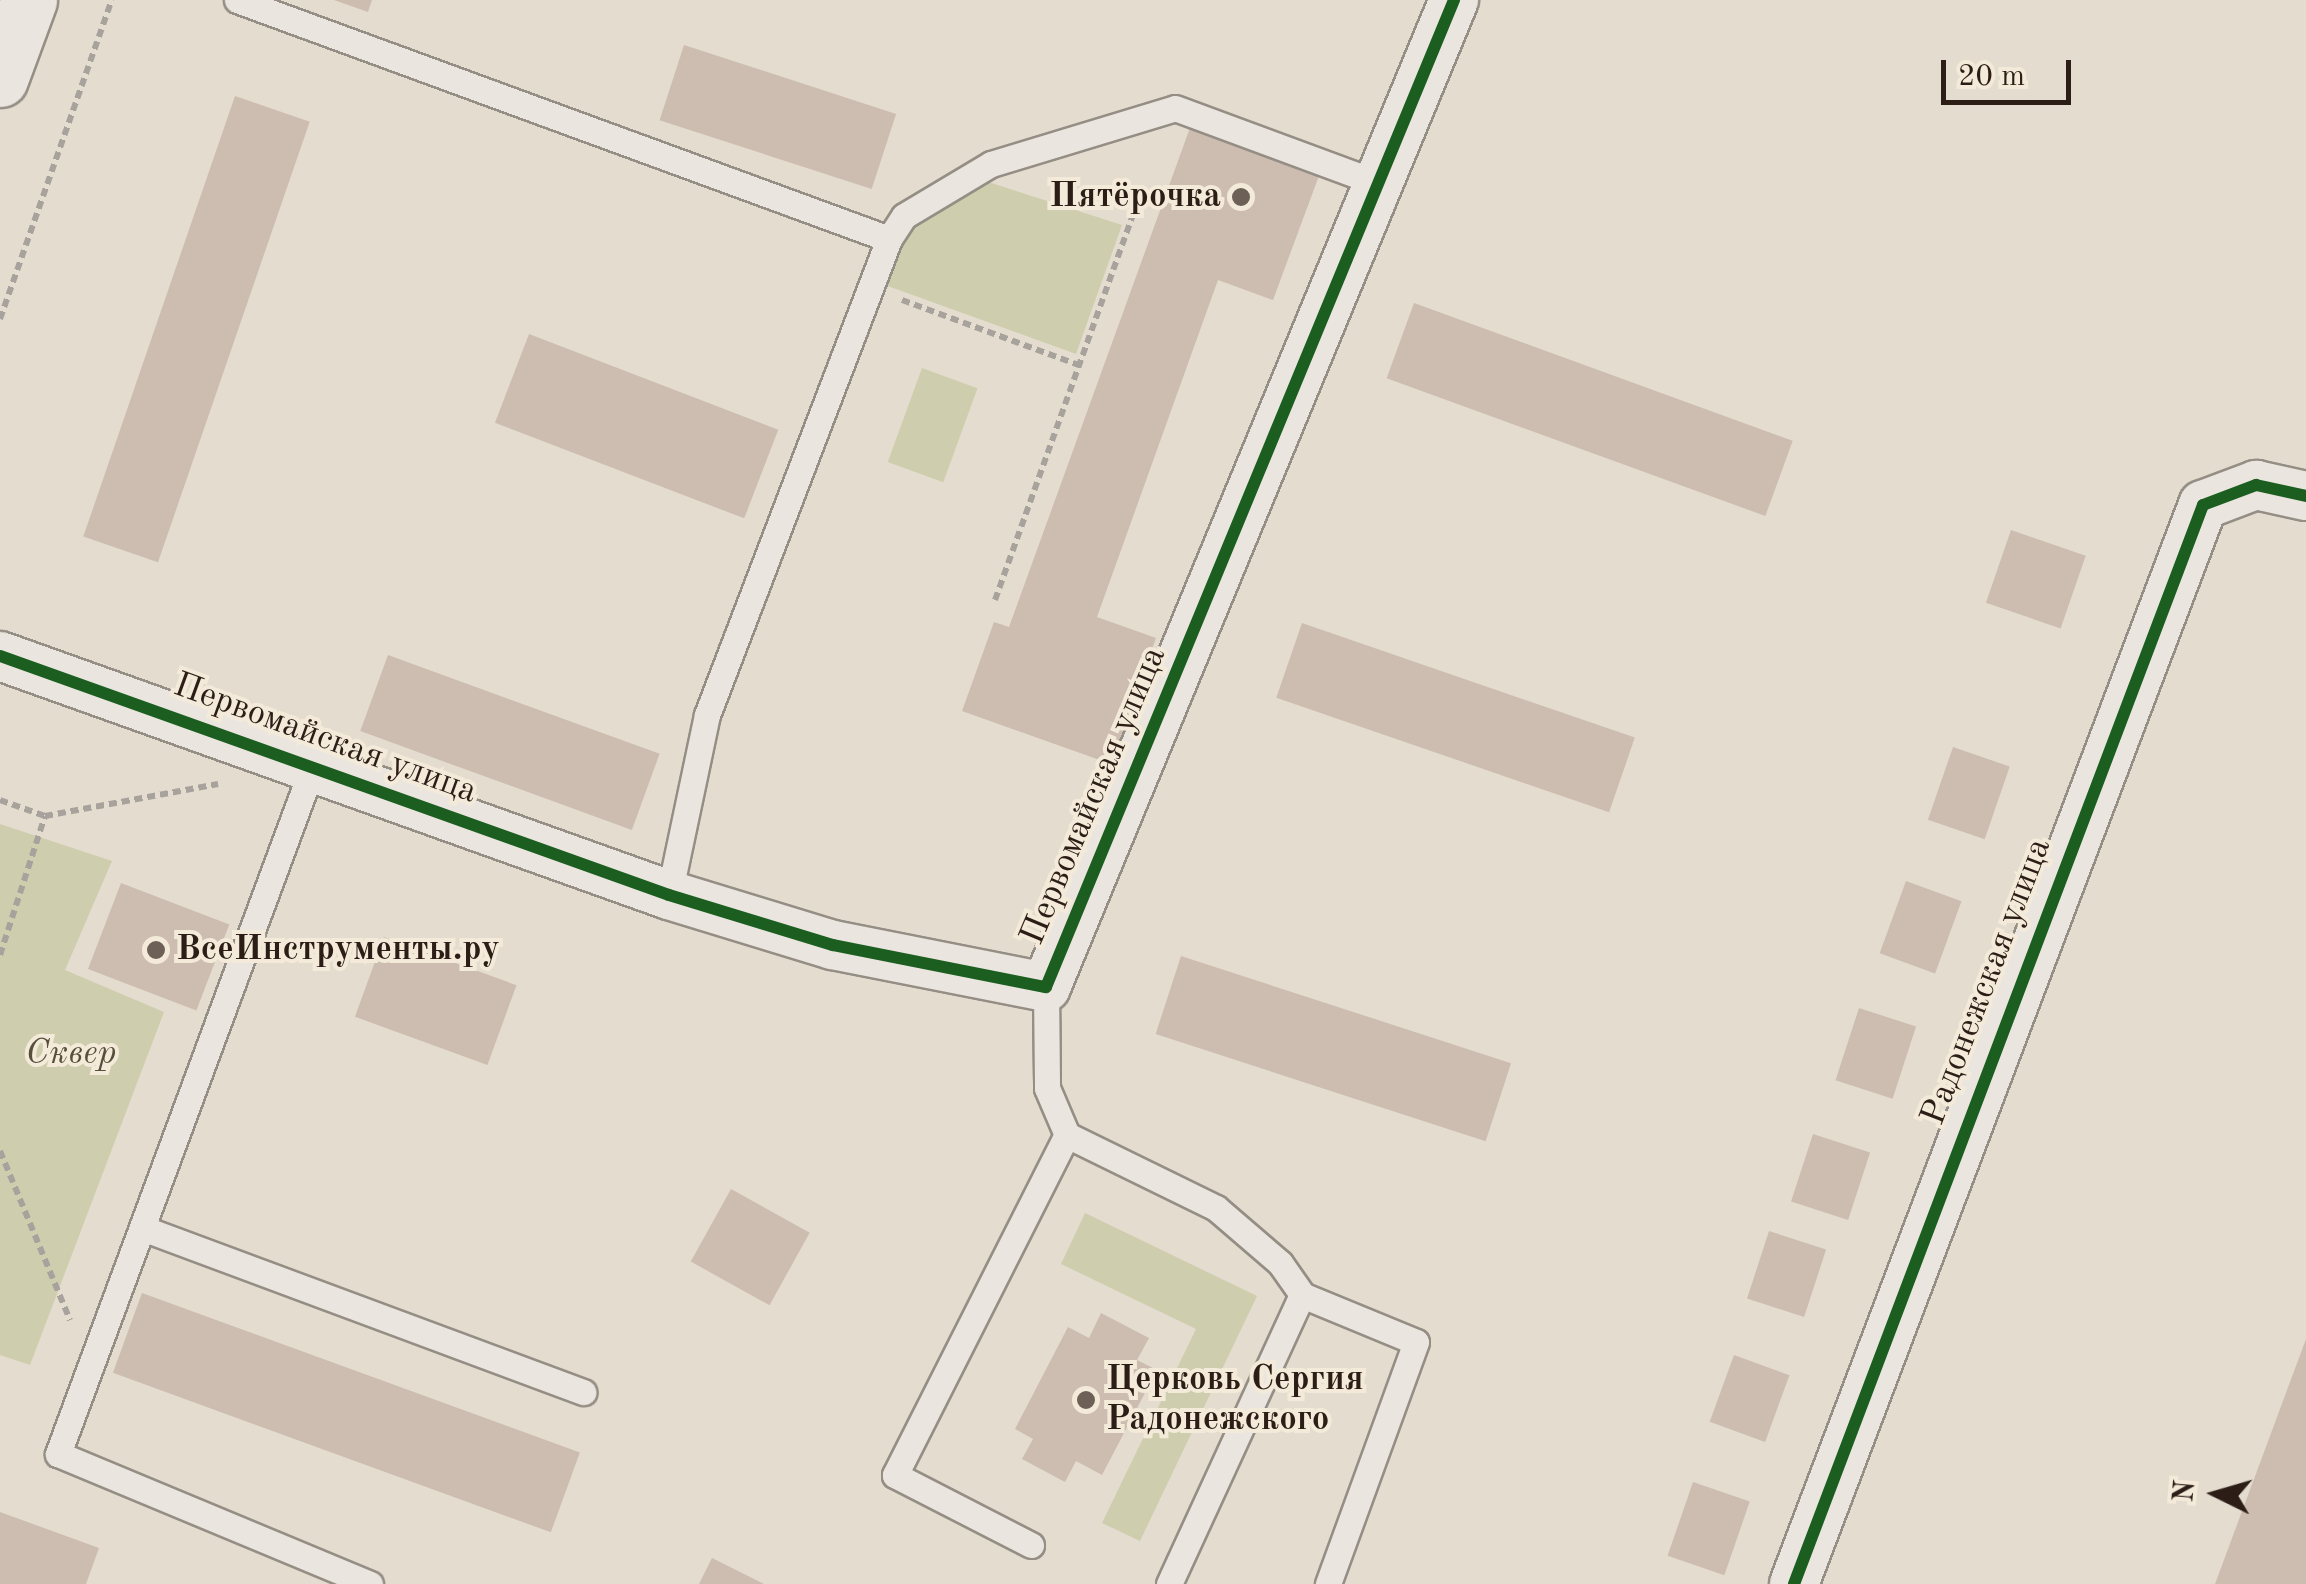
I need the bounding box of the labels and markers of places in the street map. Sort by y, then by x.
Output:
place label: Пятёрочка [1049,176,1221,218]
marker: Пятёрочка [1230,186,1252,208]
place label: ВсеИнструменты.ру [176,929,500,971]
marker: ВсеИнструменты.ру [145,939,167,961]
place label: Церковь Сергия Радонежского [1106,1359,1364,1441]
marker: Церковь Сергия Радонежского [1075,1389,1097,1411]

